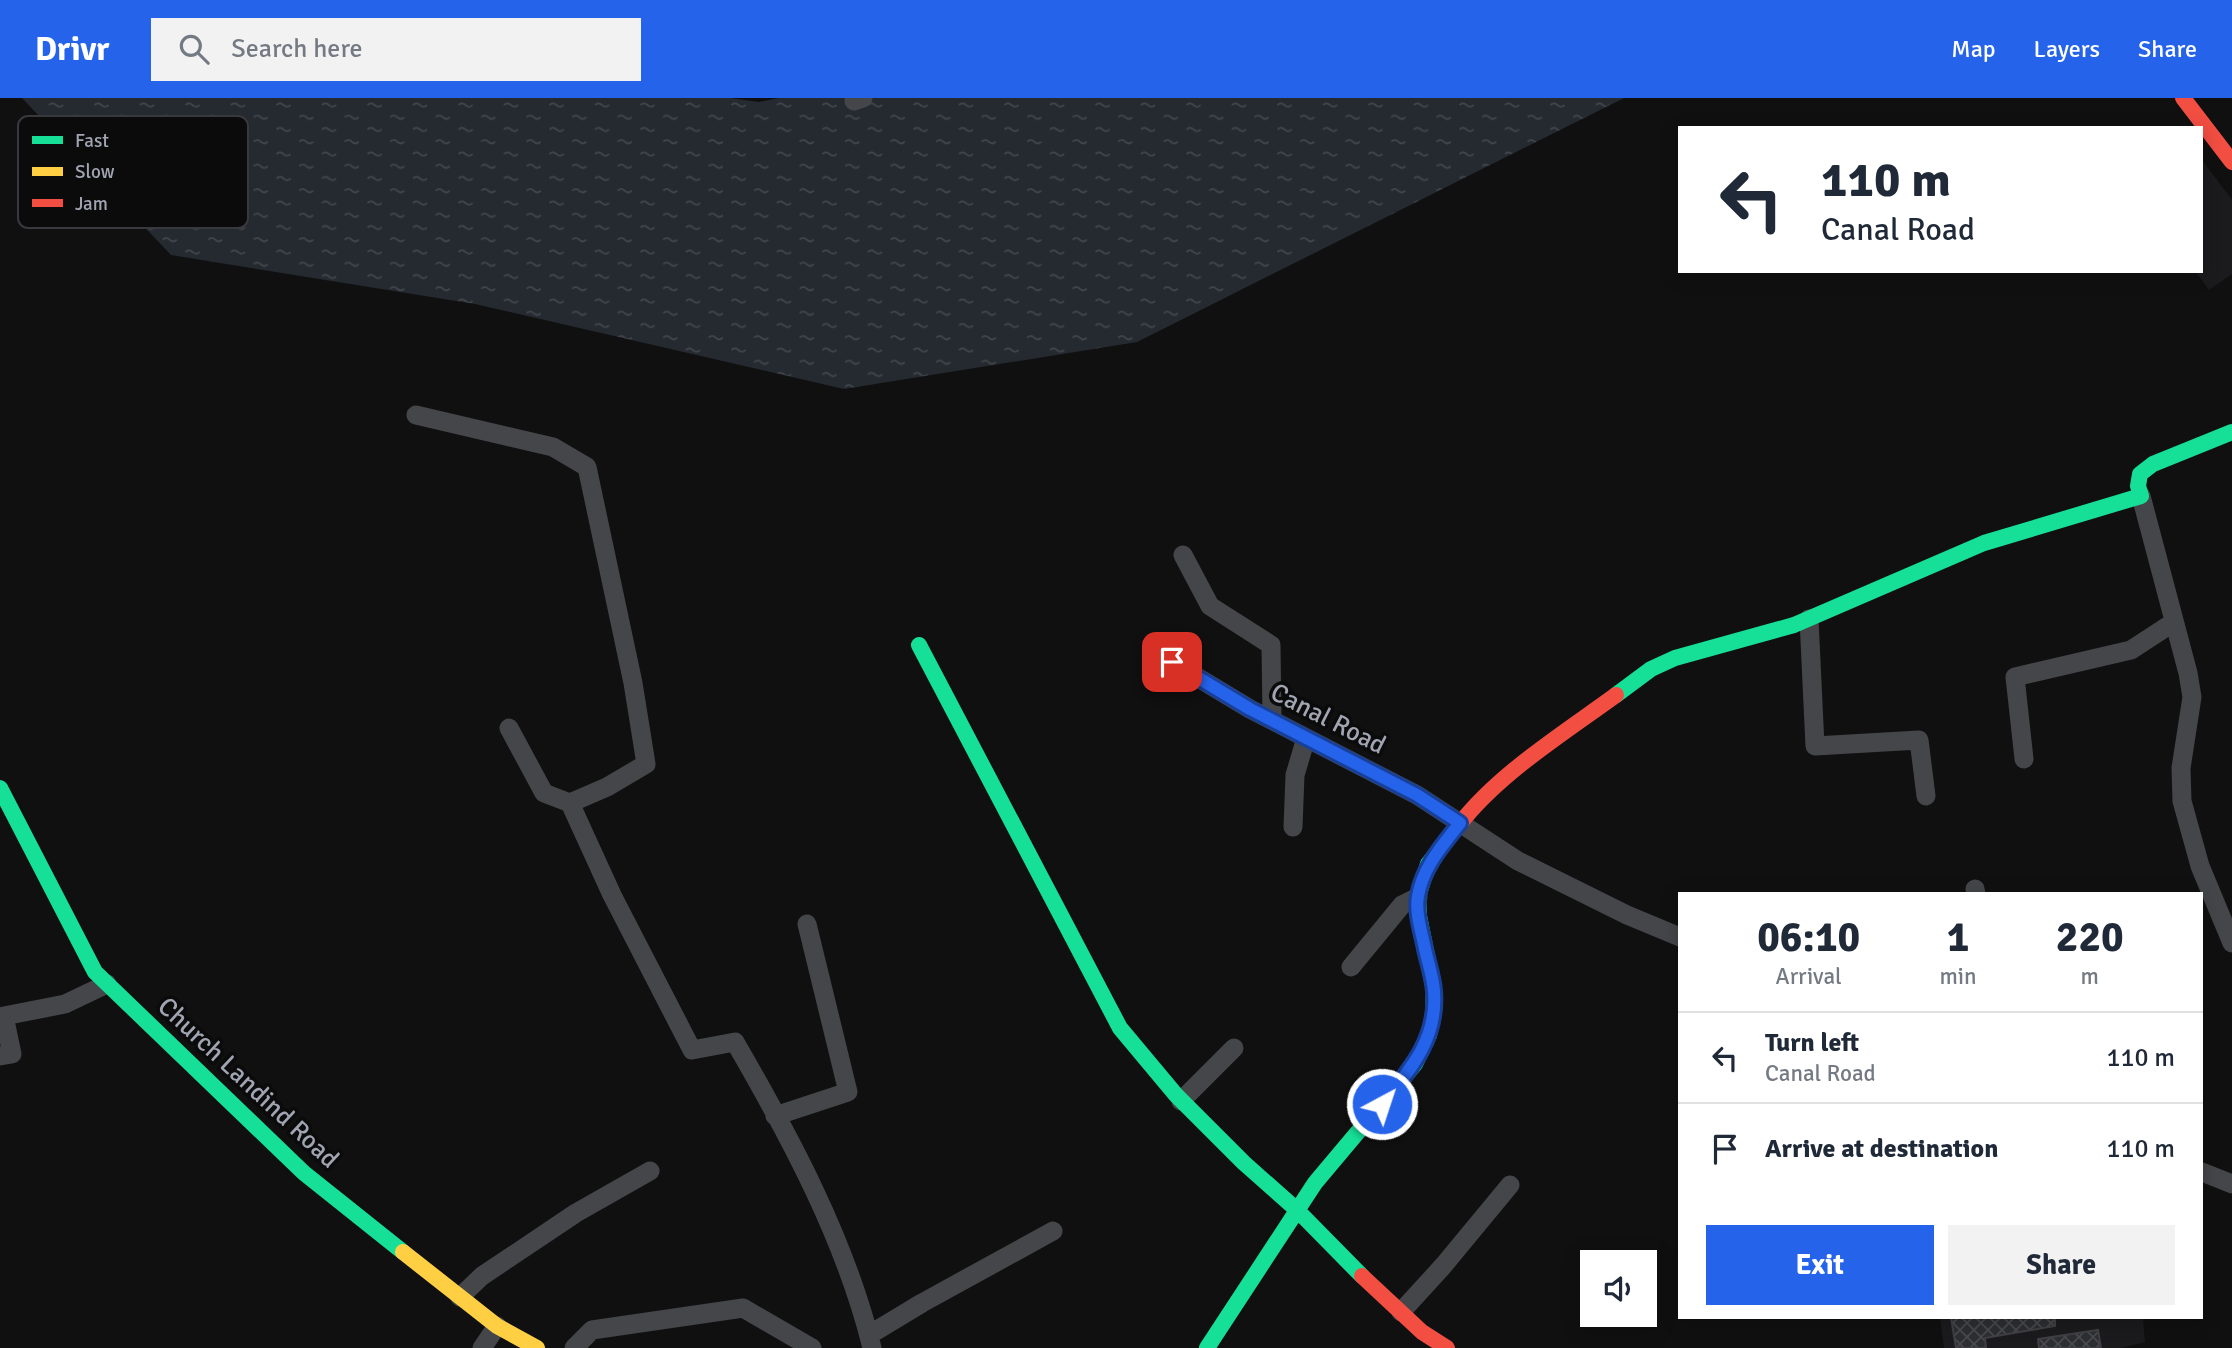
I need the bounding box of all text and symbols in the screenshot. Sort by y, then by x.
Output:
search box [151,18,641,81]
text: Drivr [35,29,109,70]
icon: search [175,30,213,68]
text: Search here [231,33,362,65]
text: Map [1951,34,1996,64]
text: Layers [2034,34,2100,64]
text: Share [2138,34,2197,64]
legend [18,116,248,228]
text: Fast [75,129,109,153]
text: 110 m [1821,150,1951,210]
icon: left [1706,154,1797,245]
text: Slow [75,160,115,184]
text: Jam [75,192,108,216]
text: Canal Road [1821,210,1975,249]
pin [1142,632,1202,692]
icon: arrive [1153,643,1191,681]
street label: Canal Road [1265,676,1391,762]
text: 06:10 [1757,912,1860,963]
text: 1 [1947,912,1969,963]
text: 220 [2056,912,2124,963]
text: Arrival [1776,962,1842,991]
text: min [1939,962,1977,991]
text: m [2081,962,2099,991]
street label: Church Landind Road [151,991,345,1175]
text: Turn left [1765,1027,1859,1059]
icon: left [1706,1039,1744,1077]
text: 110 m [2106,1042,2175,1074]
text: Canal Road [1765,1059,1876,1088]
position arrow [1345,1067,1419,1141]
icon: arrive [1706,1130,1744,1168]
text: Arrive at destination [1765,1133,1998,1165]
text: 110 m [2106,1133,2175,1165]
button: Exit [1706,1225,1934,1305]
button: Share [1948,1225,2175,1305]
map controls [1580,1250,1657,1327]
button: sound [1580,1250,1657,1327]

